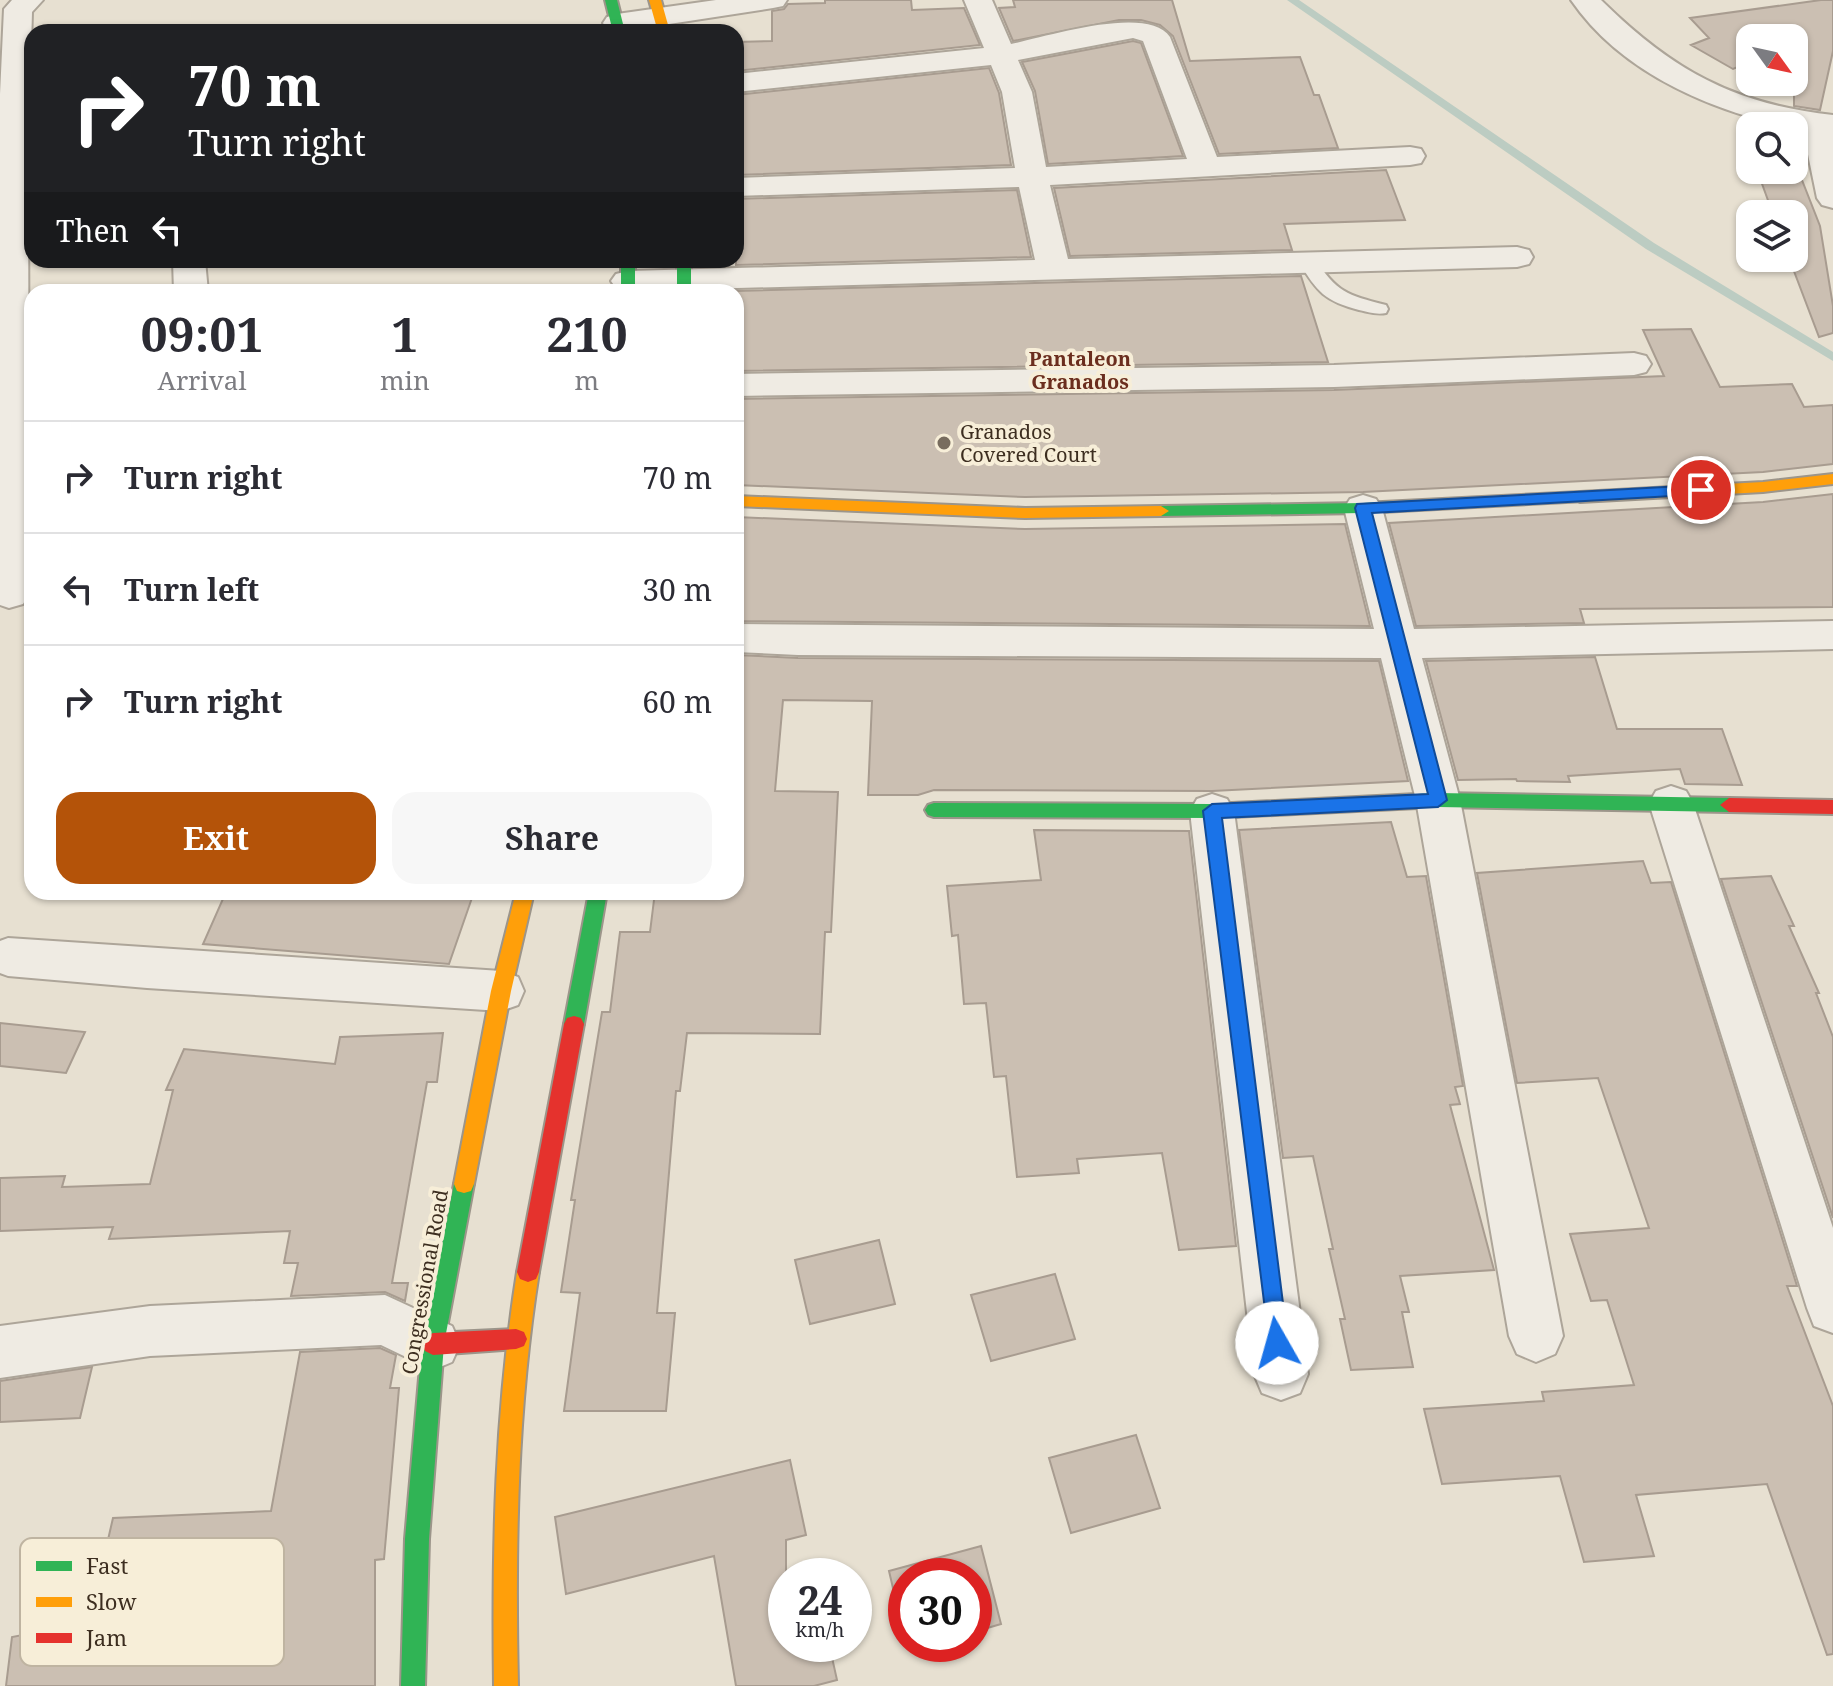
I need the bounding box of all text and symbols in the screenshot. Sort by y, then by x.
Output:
north arrow [1736,24,1808,96]
map controls [1736,24,1808,272]
text: 70 m [188,46,321,122]
icon: right [56,56,160,160]
button: search [1736,112,1808,184]
text: Turn right [188,118,366,167]
button: layers [1736,200,1808,272]
icon: left [145,208,189,252]
text: Then [56,210,129,251]
text: 09:01 [140,301,264,366]
text: 1 [391,301,418,366]
text: 210 [546,301,628,366]
district label: Pantaleon Granados [1029,345,1131,395]
text: Arrival [158,362,246,398]
text: min [380,362,430,398]
text: m [575,362,599,398]
place label: Granados Covered Court [960,418,1097,468]
marker: Granados Covered Court [935,434,953,452]
icon: right [56,455,100,499]
pin [1667,456,1735,524]
text: Turn right [124,457,282,498]
text: 70 m [642,457,712,498]
icon: arrive [1679,468,1723,512]
icon: left [56,567,100,611]
text: Turn left [124,569,259,610]
text: 30 m [642,569,712,610]
icon: right [56,679,100,723]
text: Turn right [124,681,282,722]
text: 60 m [642,681,712,722]
button: Exit [56,792,376,884]
button: Share [392,792,712,884]
street label: Congressional Road [395,1187,454,1377]
position arrow [1235,1301,1319,1385]
legend [20,1538,284,1666]
text: Fast [86,1550,128,1580]
speed limit sign: 30 [888,1558,992,1662]
text: 24 [797,1572,843,1627]
text: Slow [86,1586,136,1616]
text: km/h [795,1616,845,1643]
text: Jam [85,1622,127,1652]

